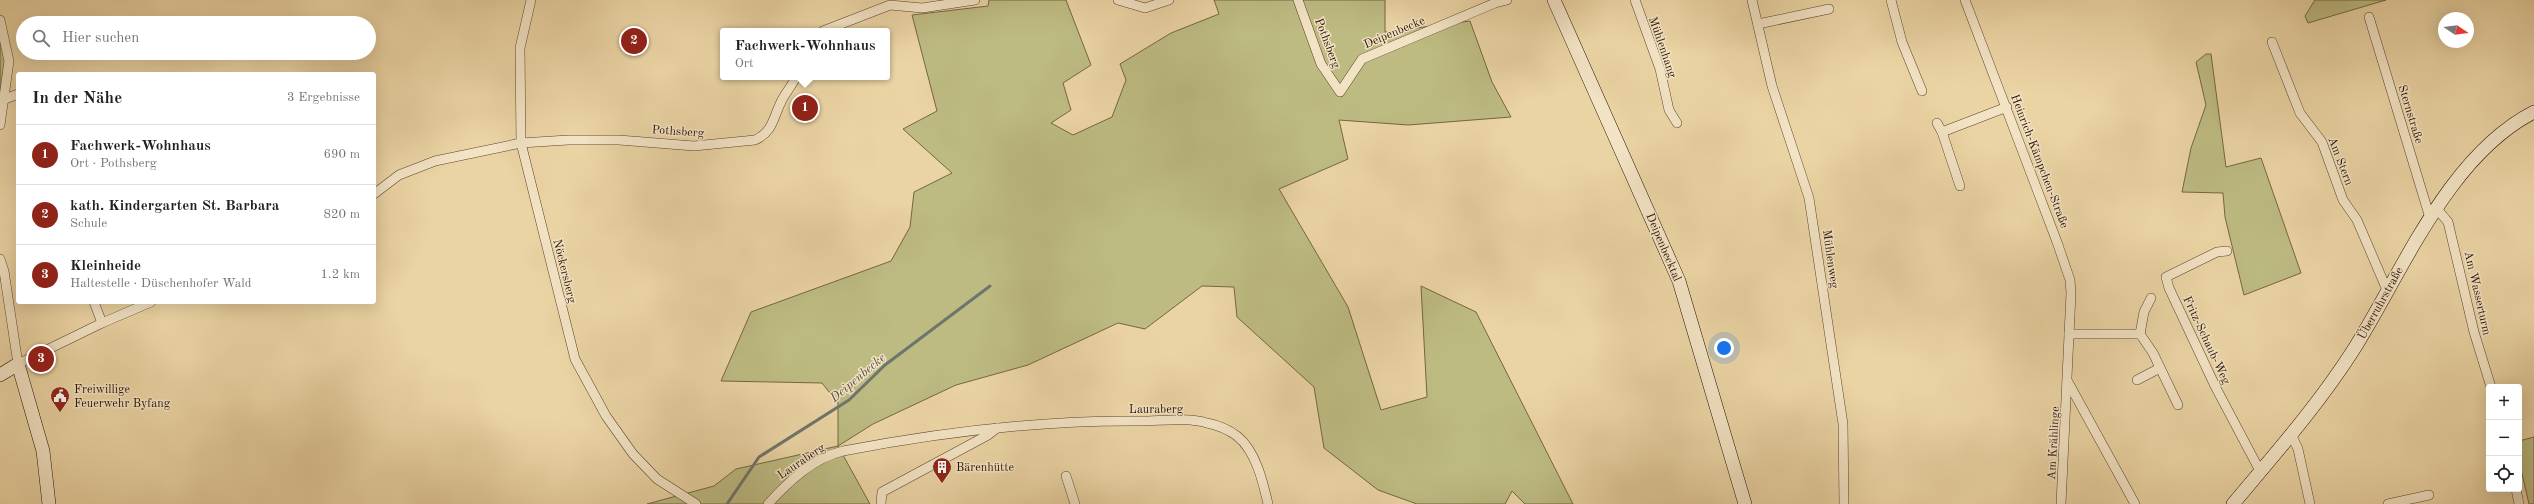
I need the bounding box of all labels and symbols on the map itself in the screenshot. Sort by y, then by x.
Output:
north arrow [2438,12,2474,48]
street label: Deipenbecke [1362,15,1427,51]
street label: Mühlenhang [1646,15,1678,80]
street label: Pothsberg [1312,17,1342,70]
pin: 2 [621,26,647,56]
street label: Sternstraße [2395,84,2425,146]
pin: 1 [792,93,818,123]
street label: Heinrich-Kämpchen-Straße [2008,93,2070,230]
street label: Pothsberg [651,124,705,140]
street label: Am Stern [2325,136,2355,188]
street label: Deipenbecktal [1643,212,1683,283]
street label: Mühlenweg [1820,229,1840,290]
street label: Nöckersberg [550,238,578,305]
street label: Am Wasserturm [2462,250,2493,337]
street label: Überruhrstraße [2353,263,2406,342]
street label: Fritz-Schaub-Weg [2180,294,2232,387]
your location [1714,338,1734,358]
pin: 3 [28,344,54,374]
water label: Deipenbecke [827,351,888,406]
place label: Freiwillige Feuerwehr Byfang [74,384,171,410]
public building icon: Freiwillige Feuerwehr Byfang [49,385,71,413]
street label: Lauraberg [1129,404,1184,416]
street label: Am Krählinge [2046,406,2062,480]
street label: Lauraberg [776,441,828,482]
building icon: Bärenhütte [931,456,953,484]
place label: Bärenhütte [956,462,1014,474]

